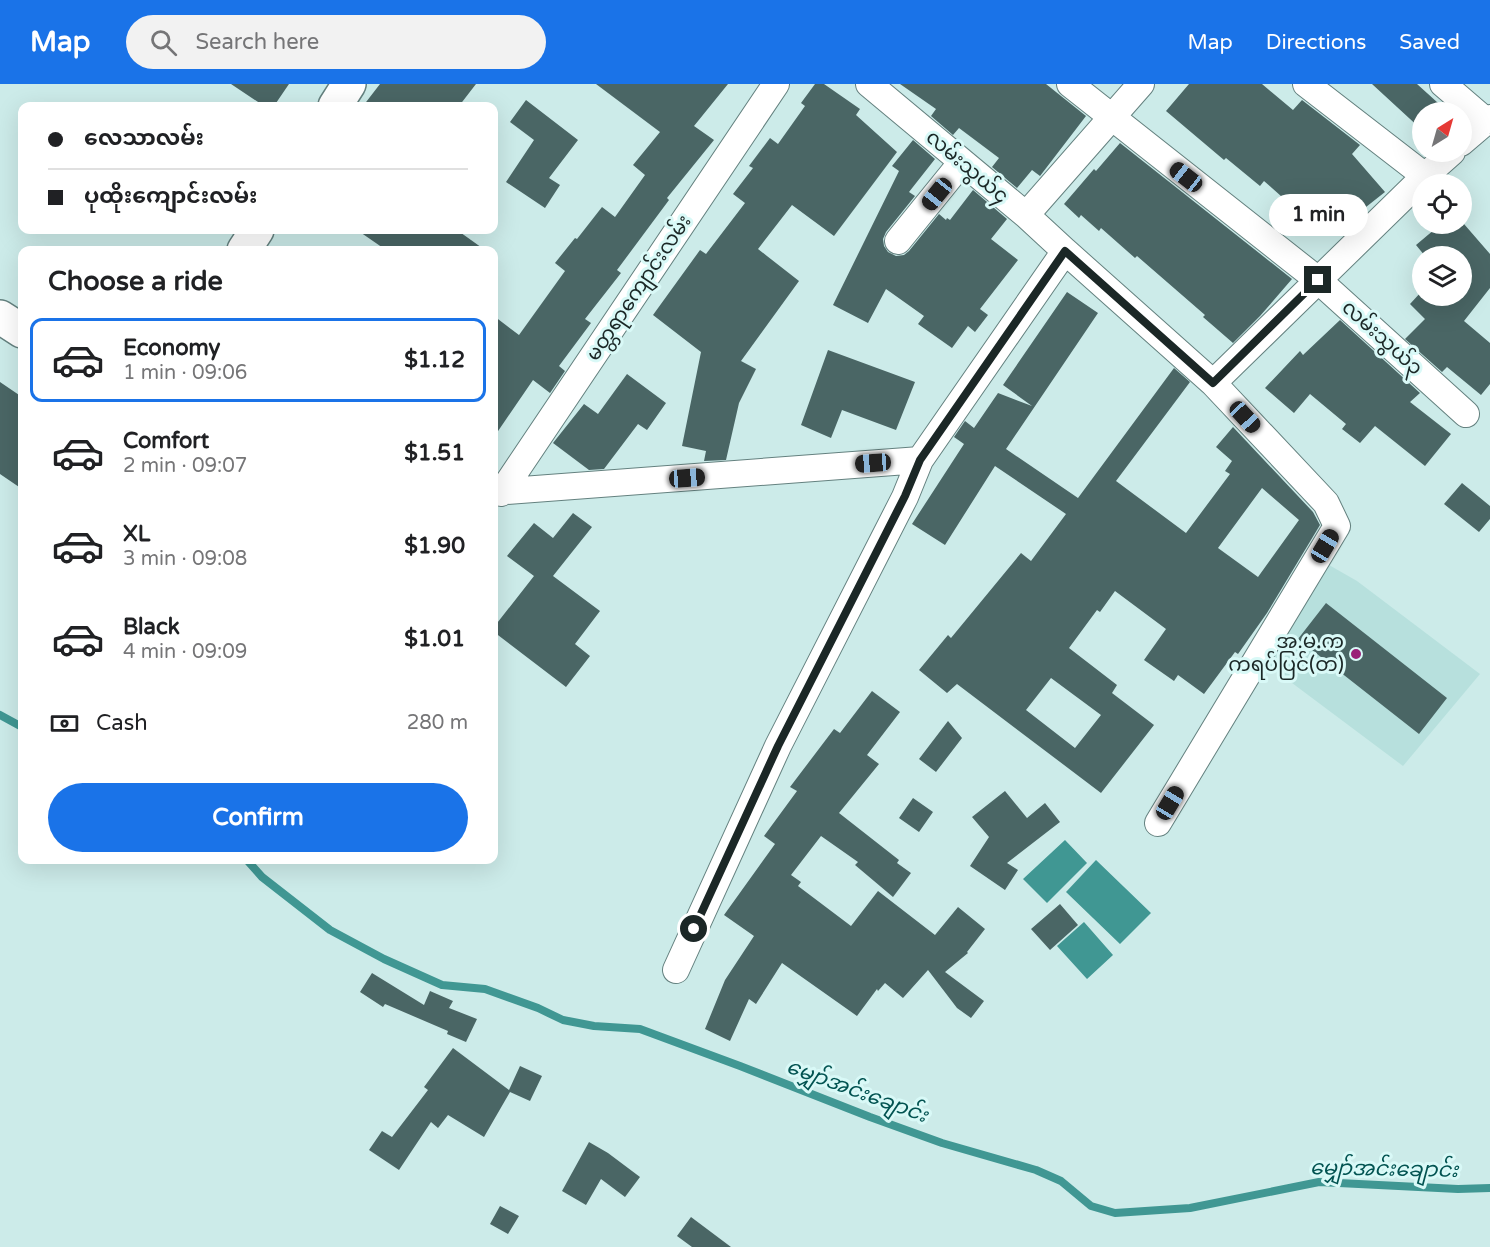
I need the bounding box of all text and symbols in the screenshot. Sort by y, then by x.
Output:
search box [126,15,546,69]
text: Map [30,25,90,59]
icon: search [147,26,180,59]
text: Search here [195,29,319,55]
text: Map [1187,30,1233,55]
text: Directions [1266,30,1366,55]
text: Saved [1399,30,1460,55]
north arrow [1412,102,1472,162]
map controls [1412,102,1472,306]
street label: လမ်းသွယ်၄ [919,123,1015,211]
text: လေသာလမ်း [84,125,204,151]
car [1166,159,1206,195]
car [919,174,955,214]
button: locate [1412,174,1472,234]
text: ပုထိုးကျောင်းလမ်း [84,183,257,209]
callout: 1 min [1268,193,1368,235]
text: 1 min [1292,203,1345,227]
street label: မတ္တရာကျောင်းလမ်း [579,209,699,367]
button: layers [1412,246,1472,306]
text: Choose a ride [48,265,223,298]
route end [1304,266,1331,293]
street label: လမ်းသွယ်၃ [1335,293,1429,383]
icon: car [51,333,105,387]
text: Economy [123,335,220,361]
text: $1.12 [404,347,465,373]
text: 1 min · 09:06 [123,361,247,385]
car [1226,398,1264,436]
icon: car [51,426,105,480]
text: Comfort [123,428,209,454]
text: $1.51 [404,440,465,466]
car [854,453,892,473]
text: 2 min · 09:07 [123,454,247,478]
car [668,468,706,488]
icon: car [51,519,105,573]
text: XL [123,521,150,547]
car [1308,526,1342,566]
text: $1.90 [404,533,465,559]
text: 3 min · 09:08 [123,547,247,571]
icon: car [51,612,105,666]
text: Black [123,614,180,640]
text: $1.01 [404,626,465,652]
place label: အ.မ.က ကရပ်ပြင်(တ) [1228,630,1344,680]
text: 4 min · 09:09 [123,640,247,664]
marker: အ.မ.က ကရပ်ပြင်(တ) [1349,647,1363,661]
icon: cash [48,707,81,740]
text: Cash [96,710,148,736]
text: 280 m [407,711,468,735]
button: Confirm [48,783,468,852]
car [1153,783,1187,823]
route start [680,915,707,942]
water label: မျှော်အင်းချောင်း [782,1051,934,1132]
water label: မျှော်အင်းချောင်း [1309,1152,1460,1187]

